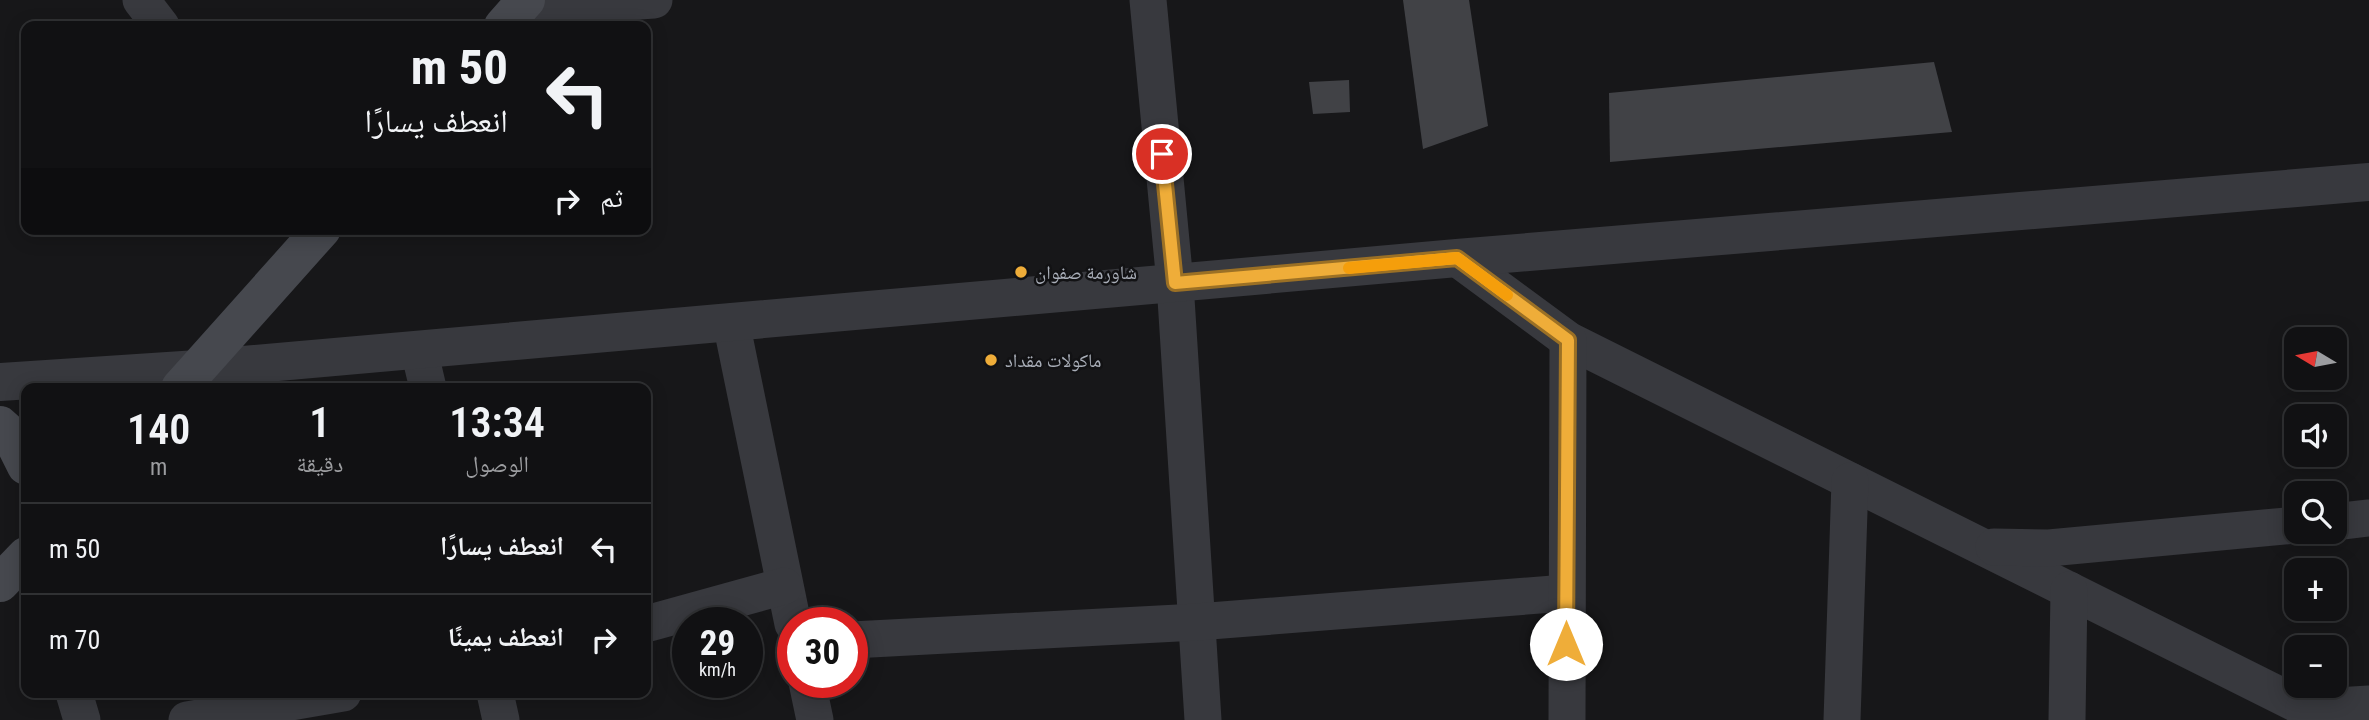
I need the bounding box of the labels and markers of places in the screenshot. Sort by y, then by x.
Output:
pin [1132,124,1192,184]
place label: شاورمة صفوان [1035,261,1137,284]
marker: شاورمة صفوان [1013,264,1029,280]
place label: ماكولات مقداد [1005,349,1102,372]
marker: ماكولات مقداد [983,352,999,368]

